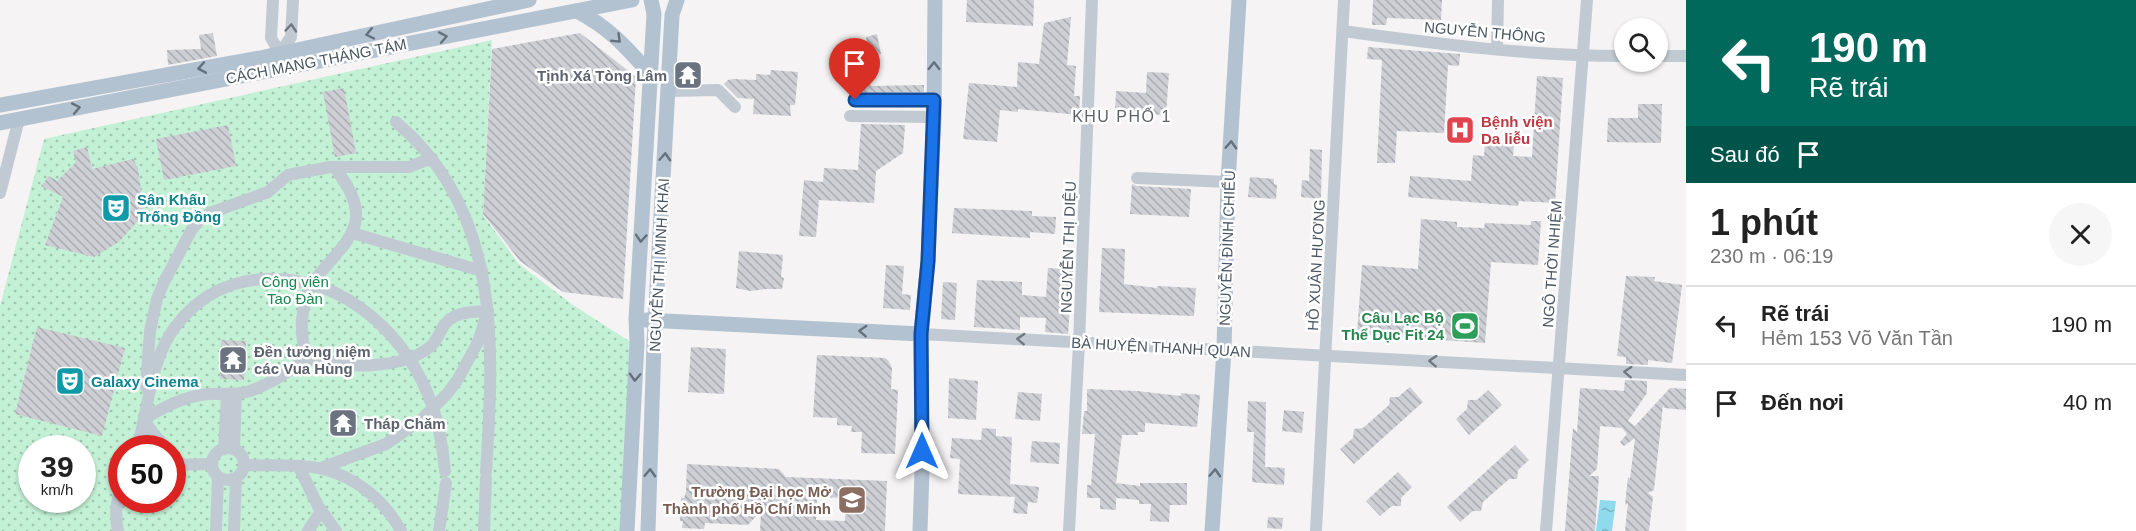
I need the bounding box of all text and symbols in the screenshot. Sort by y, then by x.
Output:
street label: NGUYỄN THÔNG [1423,18,1547,46]
map controls [1614,18,1668,72]
button: search [1614,18,1668,72]
one-way arrow [284,24,297,33]
icon: left [1710,24,1788,102]
text: 190 m [1809,24,1928,71]
one-way arrow [365,27,375,40]
one-way arrow [438,31,448,44]
one-way arrow [610,31,621,42]
street label: CÁCH MẠNG THÁNG TÁM [224,35,408,87]
pin [829,38,880,100]
icon: arrive [838,47,871,80]
temple icon: Tịnh Xá Tòng Lâm [672,59,704,91]
one-way arrow [197,61,206,73]
one-way arrow [928,62,940,71]
place label: Tịnh Xá Tòng Lâm [537,67,667,84]
text: Rẽ trái [1809,73,1889,103]
one-way arrow [71,102,81,115]
district label: KHU PHỐ 1 [1072,106,1172,125]
place label: Bệnh viện Da liễu [1481,113,1553,147]
hospital icon: Bệnh viện Da liễu [1444,114,1476,146]
icon: arrive [1792,138,1825,171]
one-way arrow [1224,140,1237,149]
text: Sau đó [1710,142,1780,167]
one-way arrow [658,152,671,161]
street label: NGUYỄN ĐÌNH CHIỂU [1216,170,1238,326]
street label: NGUYỄN THỊ MINH KHAI [646,178,672,352]
street label: NGUYỄN THỊ DIỆU [1057,181,1079,313]
place label: Sân Khấu Trống Đồng [137,191,221,225]
theatre icon: Sân Khấu Trống Đồng [100,192,132,224]
street label: HỒ XUÂN HƯƠNG [1304,199,1328,331]
street label: NGÔ THỜI NHIỆM [1539,200,1565,328]
text: 1 phút [1710,202,1818,243]
button: close [2049,203,2112,266]
one-way arrow [635,234,648,243]
text: 230 m · 06:19 [1710,245,1833,267]
park label: Công viên Tao Đàn [261,273,329,307]
text: Rẽ trái [1761,301,1829,326]
place label: Câu Lạc Bộ Thể Dục Fit 24 [1341,309,1445,343]
icon: left [1710,309,1743,342]
sports icon: Câu Lạc Bộ Thể Dục Fit 24 [1449,310,1481,342]
text: 190 m [2051,312,2112,337]
one-way arrow [859,325,868,338]
text: Hẻm 153 Võ Văn Tần [1761,327,1953,349]
one-way arrow [1016,333,1025,346]
street label: BÀ HUYỆN THANH QUAN [1071,334,1251,360]
place label: Đền tưởng niệm các Vua Hùng [254,343,371,377]
temple icon: Đền tưởng niệm các Vua Hùng [217,344,249,376]
one-way arrow [1428,355,1437,368]
theatre icon: Galaxy Cinema [54,365,86,397]
one-way arrow [1623,365,1632,378]
place label: Galaxy Cinema [91,373,199,390]
one-way arrow [629,373,642,382]
icon: arrive [1710,387,1743,420]
text: Đến nơi [1761,390,1844,415]
text: 40 m [2063,390,2112,415]
temple icon: Tháp Chăm [327,407,359,439]
place label: Tháp Chăm [364,415,446,432]
position arrow [890,419,954,483]
speed limit sign: 50 [108,435,186,513]
text: 39 [40,450,74,483]
one-way arrow [644,468,656,477]
one-way arrow [1209,468,1222,477]
text: km/h [41,481,73,498]
place label: Trường Đại học Mở Thành phố Hồ Chí Minh [663,483,831,517]
school or university icon: Trường Đại học Mở Thành phố Hồ Chí Minh [836,484,868,516]

